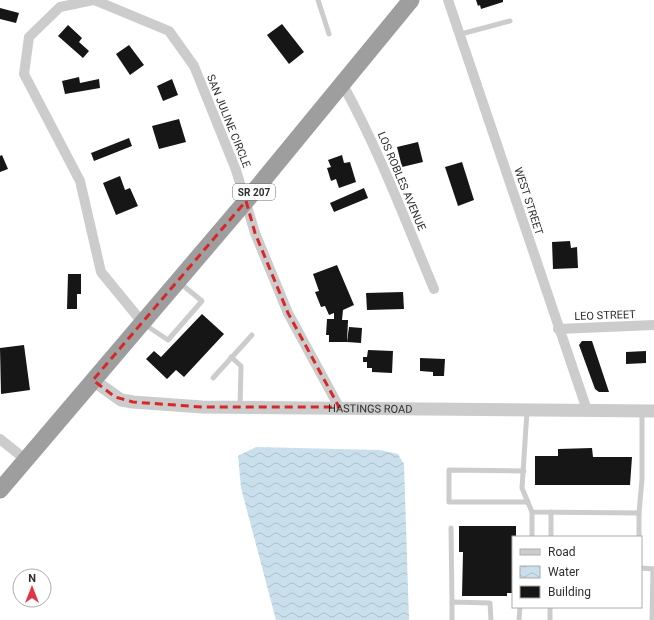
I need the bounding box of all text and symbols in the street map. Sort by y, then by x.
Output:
street label: SAN JULINE CIRCLE [204,73,253,170]
street label: LOS ROBLES AVENUE [375,130,428,233]
street label: WEST STREET [511,166,546,237]
road number: SR 207 [233,184,275,200]
street label: LEO STREET [574,308,636,323]
street label: HASTINGS ROAD [328,402,413,416]
legend [512,536,642,608]
text: Road [548,545,576,559]
text: Water [548,565,579,579]
north arrow [12,568,52,608]
text: N [28,572,36,585]
text: Building [548,585,591,599]

